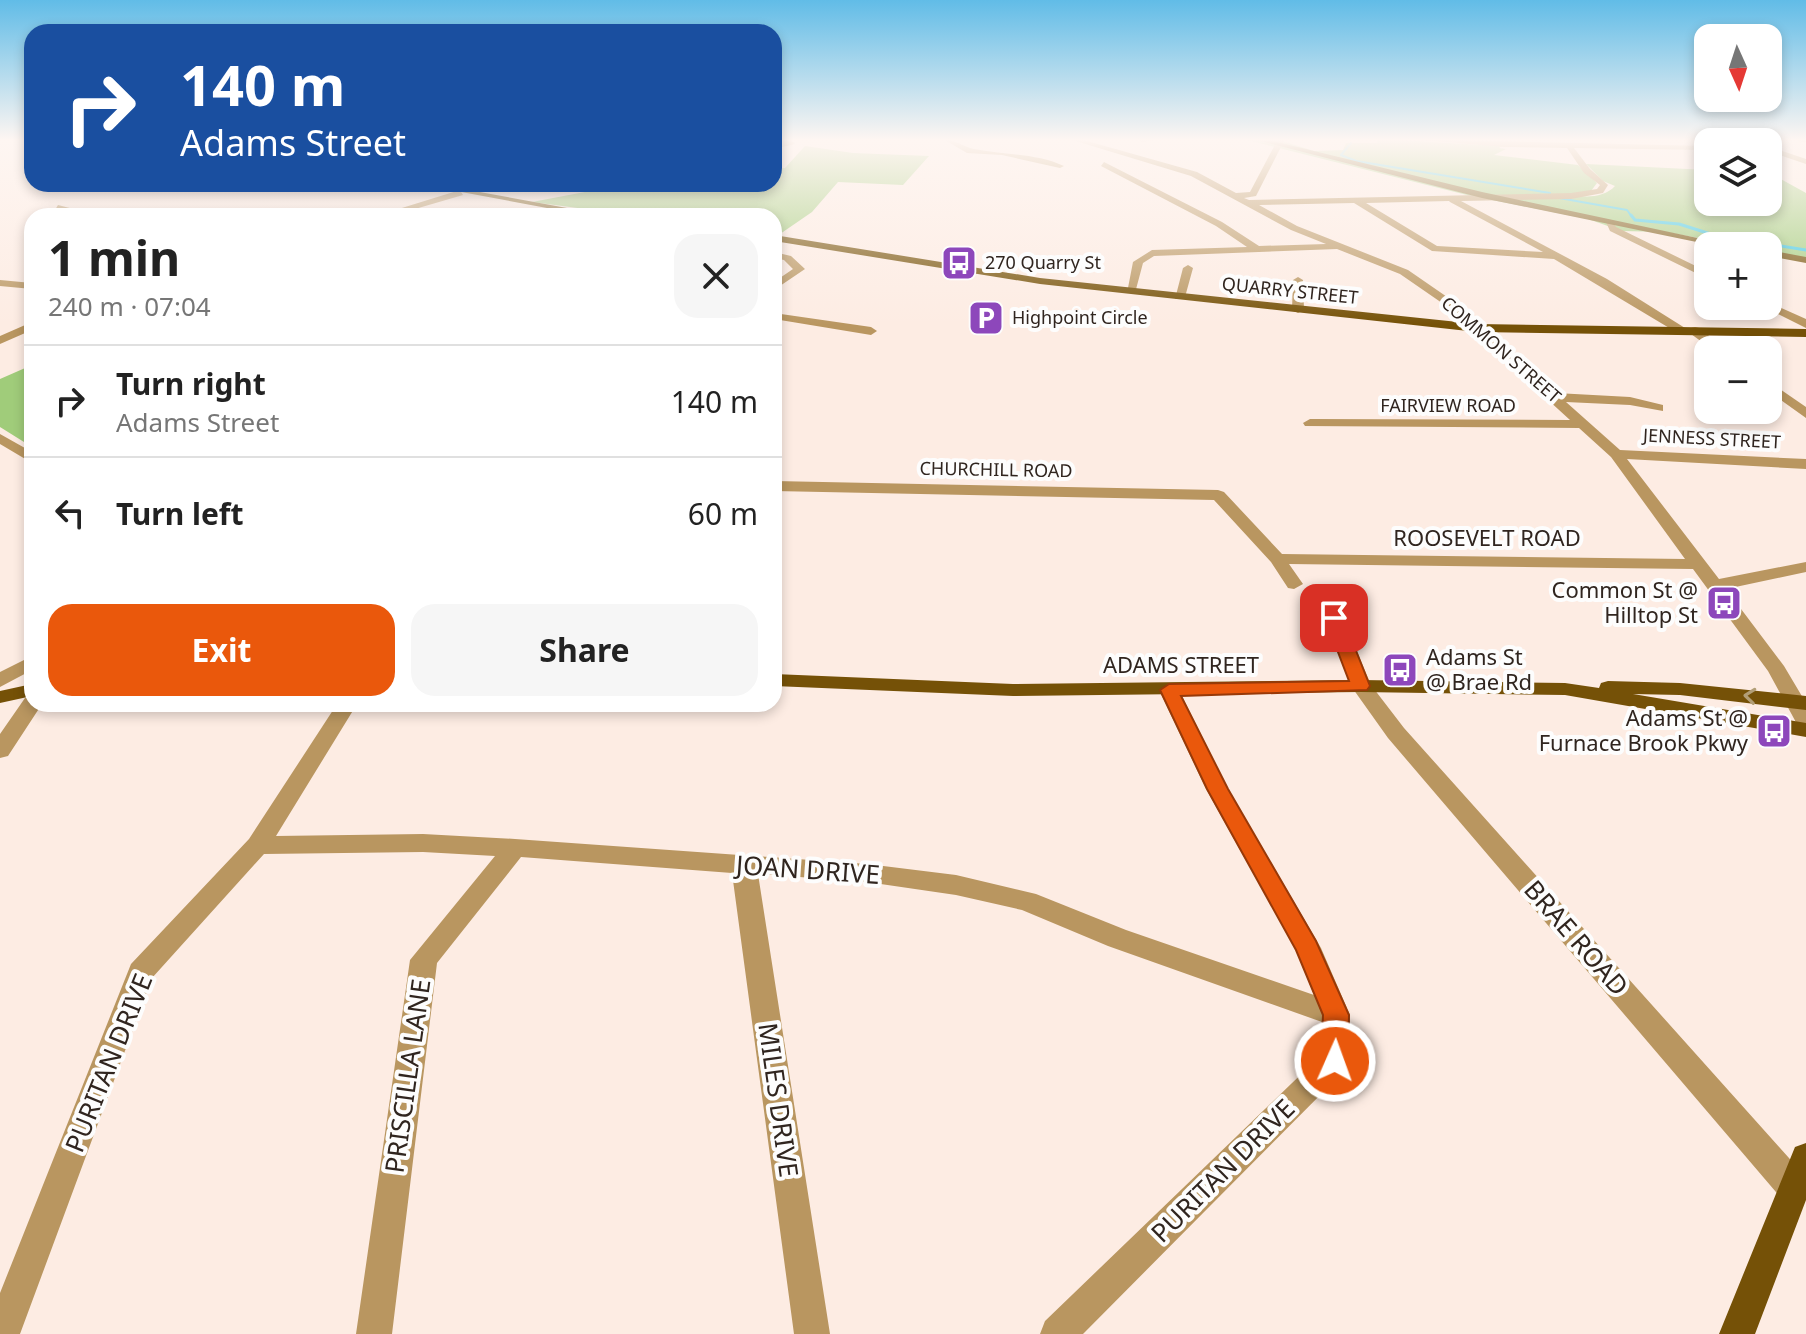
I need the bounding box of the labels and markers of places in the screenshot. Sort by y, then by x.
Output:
bus stop icon: 270 Quarry St [940,244,978,282]
place label: 270 Quarry St [985,250,1101,274]
parking icon: Highpoint Circle [967,299,1005,337]
place label: Highpoint Circle [1012,305,1148,329]
place label: Common St @ Hilltop St [1552,574,1698,629]
pin [1300,584,1368,652]
bus stop icon: Common St @ Hilltop St [1705,584,1743,622]
place label: Adams St @ Brae Rd [1426,641,1532,696]
bus stop icon: Adams St @ Brae Rd [1381,651,1419,689]
place label: Adams St @ Furnace Brook Pkwy [1539,702,1749,757]
bus stop icon: Adams St @ Furnace Brook Pkwy [1755,712,1793,750]

